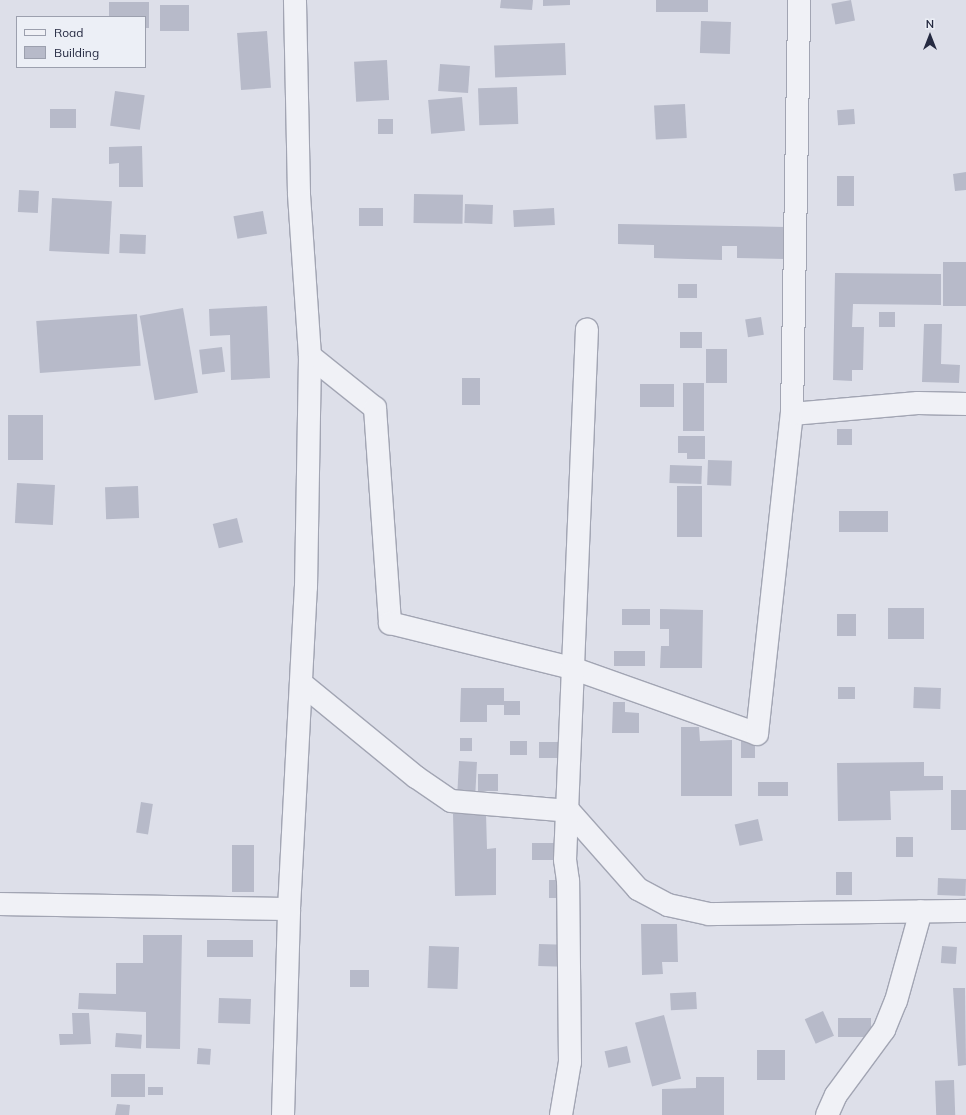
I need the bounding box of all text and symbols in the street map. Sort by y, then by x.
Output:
legend [16,16,146,68]
north arrow [910,16,950,56]
text: N [926,17,934,31]
text: Road [54,25,83,40]
text: Building [54,45,99,60]

